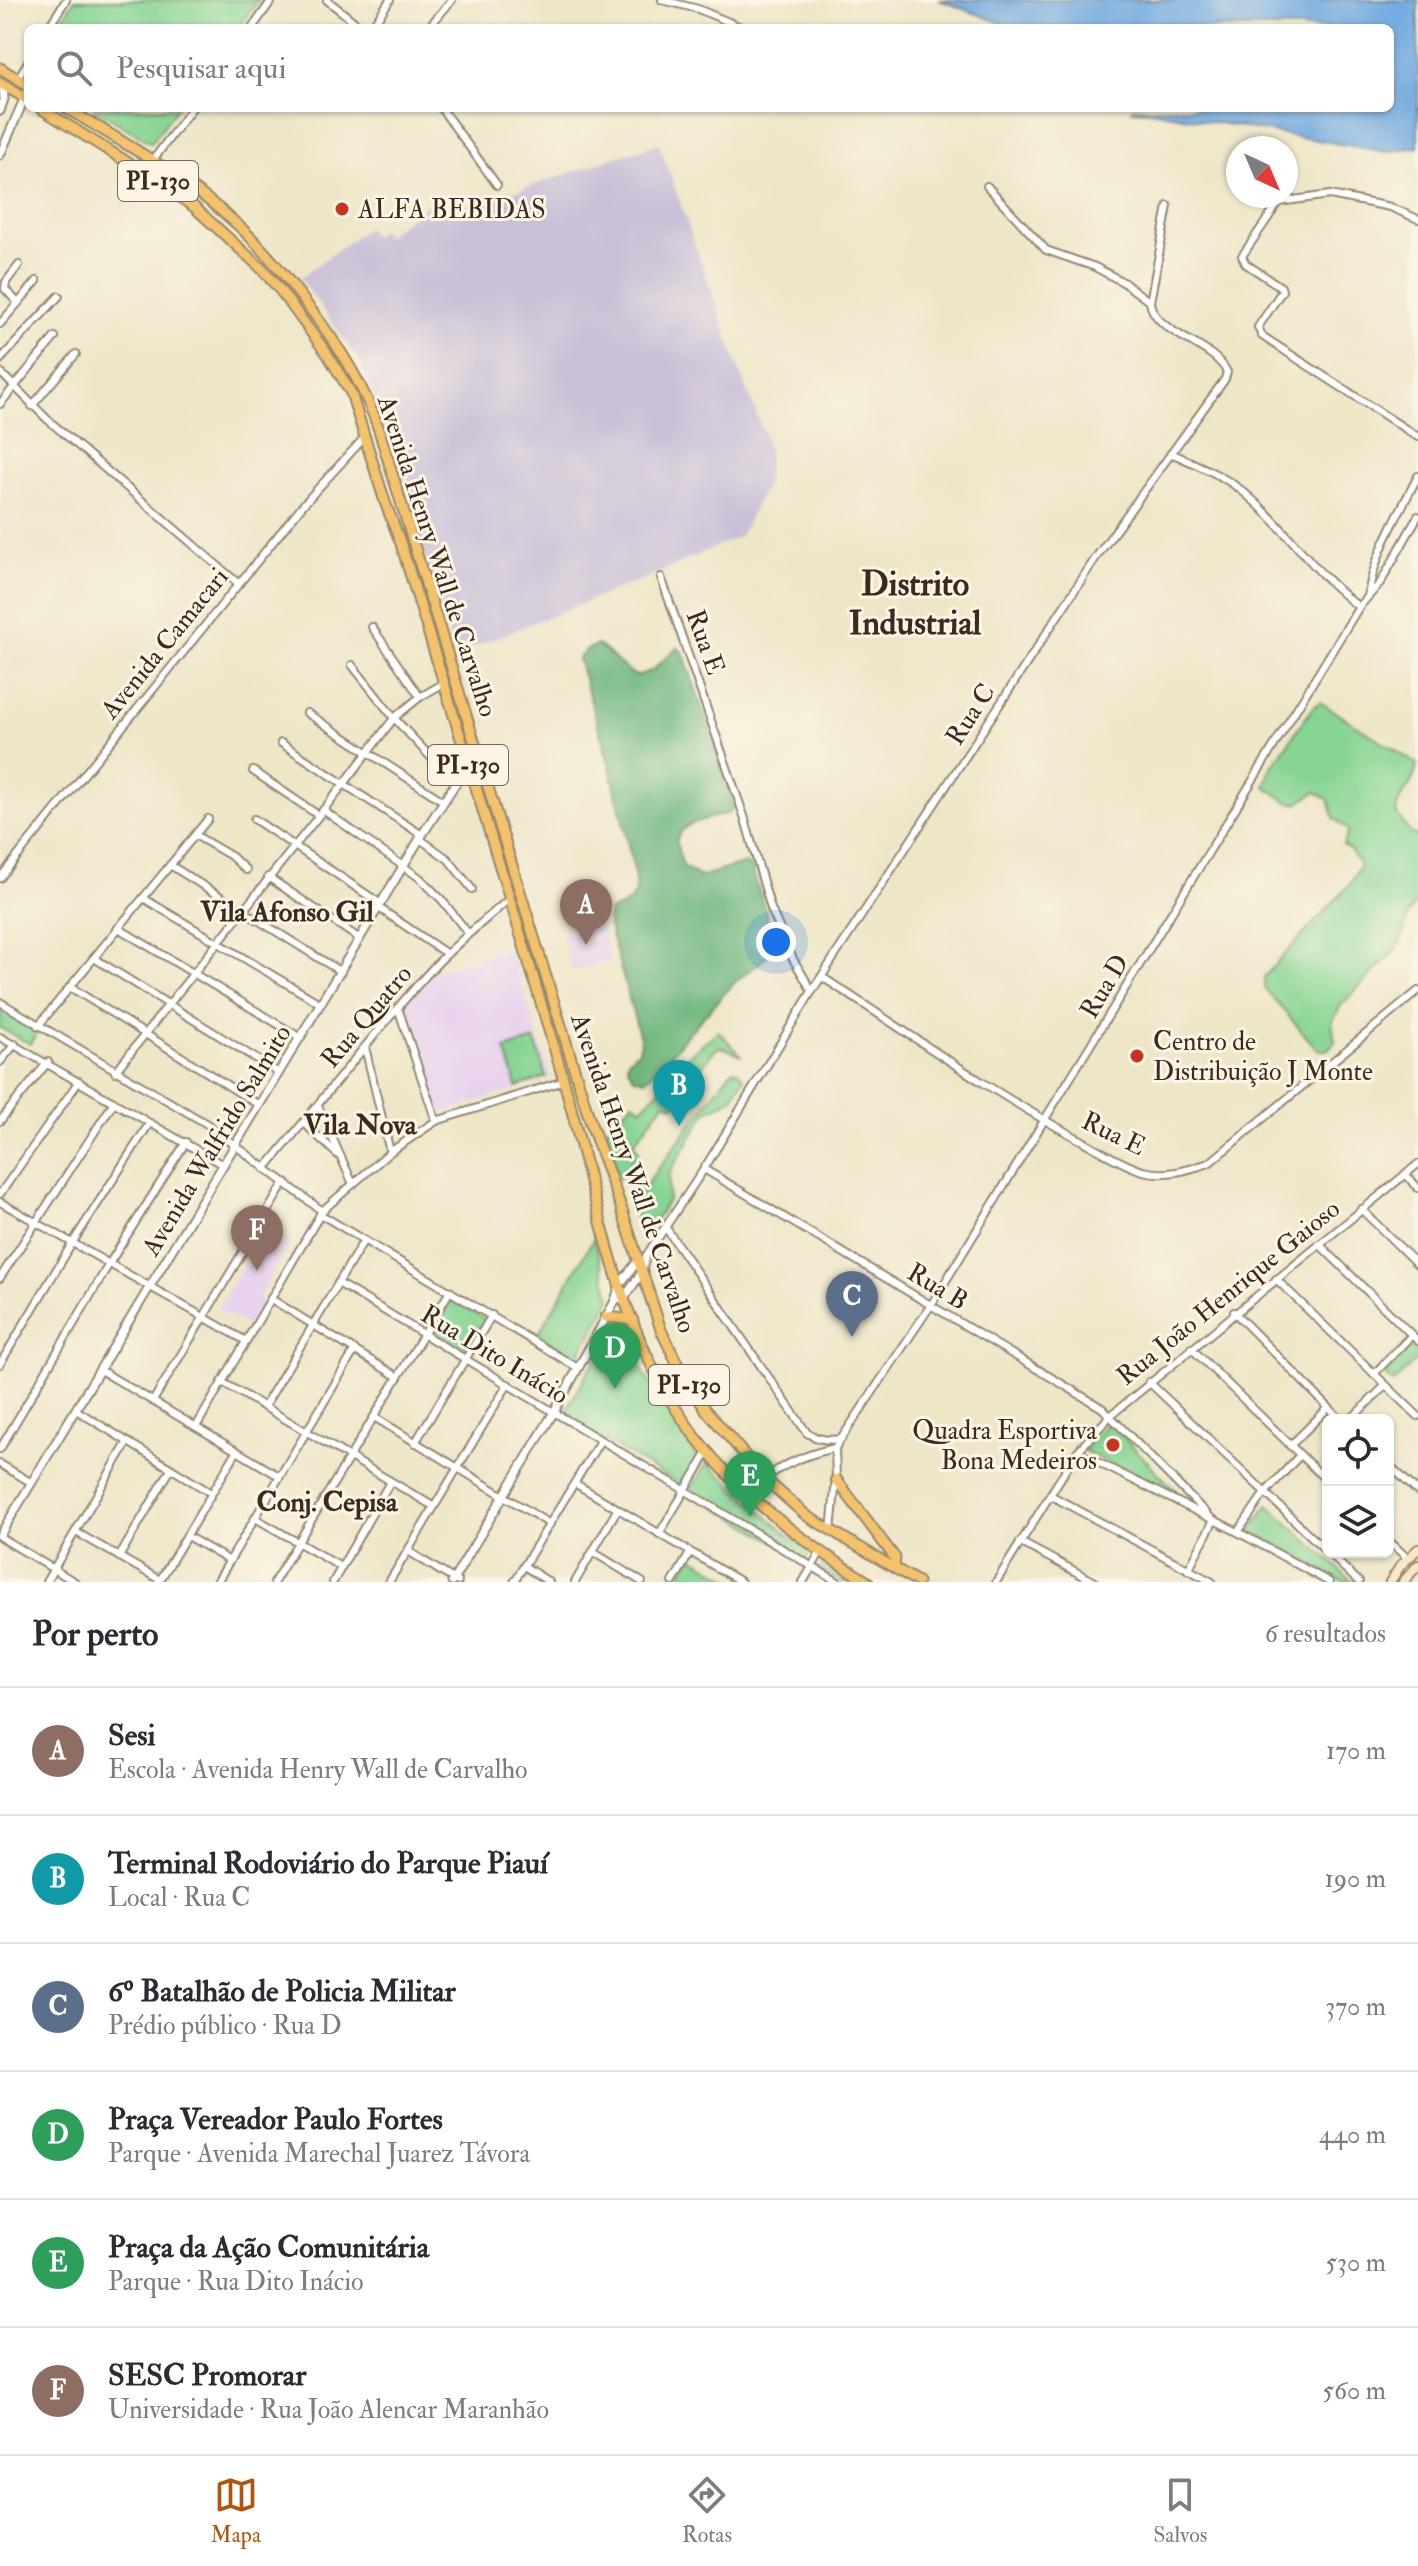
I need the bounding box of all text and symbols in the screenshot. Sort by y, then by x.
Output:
search box [24,24,1394,112]
icon: search [52,46,96,90]
text: Pesquisar aqui [116,50,286,87]
north arrow [1226,136,1298,208]
road number: PI-130 [118,161,198,201]
place label: ALFA BEBIDAS [357,194,546,226]
marker: ALFA BEBIDAS [333,200,351,218]
street label: Avenida Henry Wall de Carvalho [370,391,504,721]
street label: Avenida Camacari [93,562,236,726]
district label: Distrito Industrial [849,563,982,645]
street label: Rua E [679,606,732,679]
street label: Rua C [939,678,1003,751]
road number: PI-130 [428,745,508,785]
pin: A [560,879,612,945]
district label: Vila Afonso Gil [199,895,375,930]
your location [756,922,796,962]
street label: Rua D [1073,949,1136,1024]
street label: Rua Quatro [314,959,419,1075]
street label: Avenida Henry Wall de Carvalho [563,1008,703,1337]
street label: Avenida Walfrido Salmito [135,1019,298,1263]
place label: Centro de Distribuição J Monte [1153,1026,1373,1088]
marker: Centro de Distribuição J Monte [1128,1047,1146,1065]
pin: B [653,1060,705,1126]
street label: Rua E [1077,1105,1151,1163]
district label: Vila Nova [303,1108,418,1143]
street label: Rua João Henrique Gaioso [1111,1193,1347,1393]
pin: F [231,1205,283,1271]
street label: Rua B [901,1256,974,1317]
pin: C [826,1271,878,1337]
street label: Rua Dito Inácio [415,1298,574,1411]
pin: D [589,1323,641,1389]
road number: PI-130 [649,1365,729,1405]
map controls [1322,1414,1394,1558]
button: locate [1322,1414,1394,1486]
place label: Quadra Esportiva Bona Medeiros [912,1415,1097,1477]
marker: Quadra Esportiva Bona Medeiros [1104,1436,1122,1454]
pin: E [724,1451,776,1517]
district label: Conj. Cepisa [257,1485,399,1520]
button: layers [1322,1486,1394,1558]
text: Por perto [32,1613,158,1656]
text: 6 resultados [1265,1618,1386,1650]
text: Sesi [108,1717,156,1754]
text: A [50,1735,66,1767]
text: 170 m [1326,1735,1386,1767]
text: Escola · Avenida Henry Wall de Carvalho [108,1754,528,1786]
text: Terminal Rodoviário do Parque Piauí [108,1845,548,1882]
text: B [49,1863,67,1895]
text: 190 m [1325,1863,1386,1895]
text: Local · Rua C [108,1882,250,1914]
text: 6º Batalhão de Policia Militar [108,1973,456,2010]
text: C [48,1991,68,2023]
text: 370 m [1325,1991,1386,2023]
text: Prédio público · Rua D [108,2010,342,2042]
text: Praça Vereador Paulo Fortes [108,2101,443,2138]
text: D [47,2119,69,2151]
text: 440 m [1319,2119,1386,2151]
text: Parque · Avenida Marechal Juarez Távora [108,2138,530,2170]
text: Praça da Ação Comunitária [108,2229,429,2266]
text: E [49,2247,67,2279]
text: 530 m [1326,2247,1386,2279]
text: Parque · Rua Dito Inácio [108,2266,364,2298]
text: SESC Promorar [108,2357,306,2394]
text: F [50,2375,66,2407]
text: 560 m [1323,2375,1386,2407]
text: Universidade · Rua João Alencar Maranhão [108,2394,549,2426]
tab: Mapa [211,2473,261,2549]
tab: Rotas [682,2473,732,2549]
tab: Salvos [1153,2473,1207,2549]

